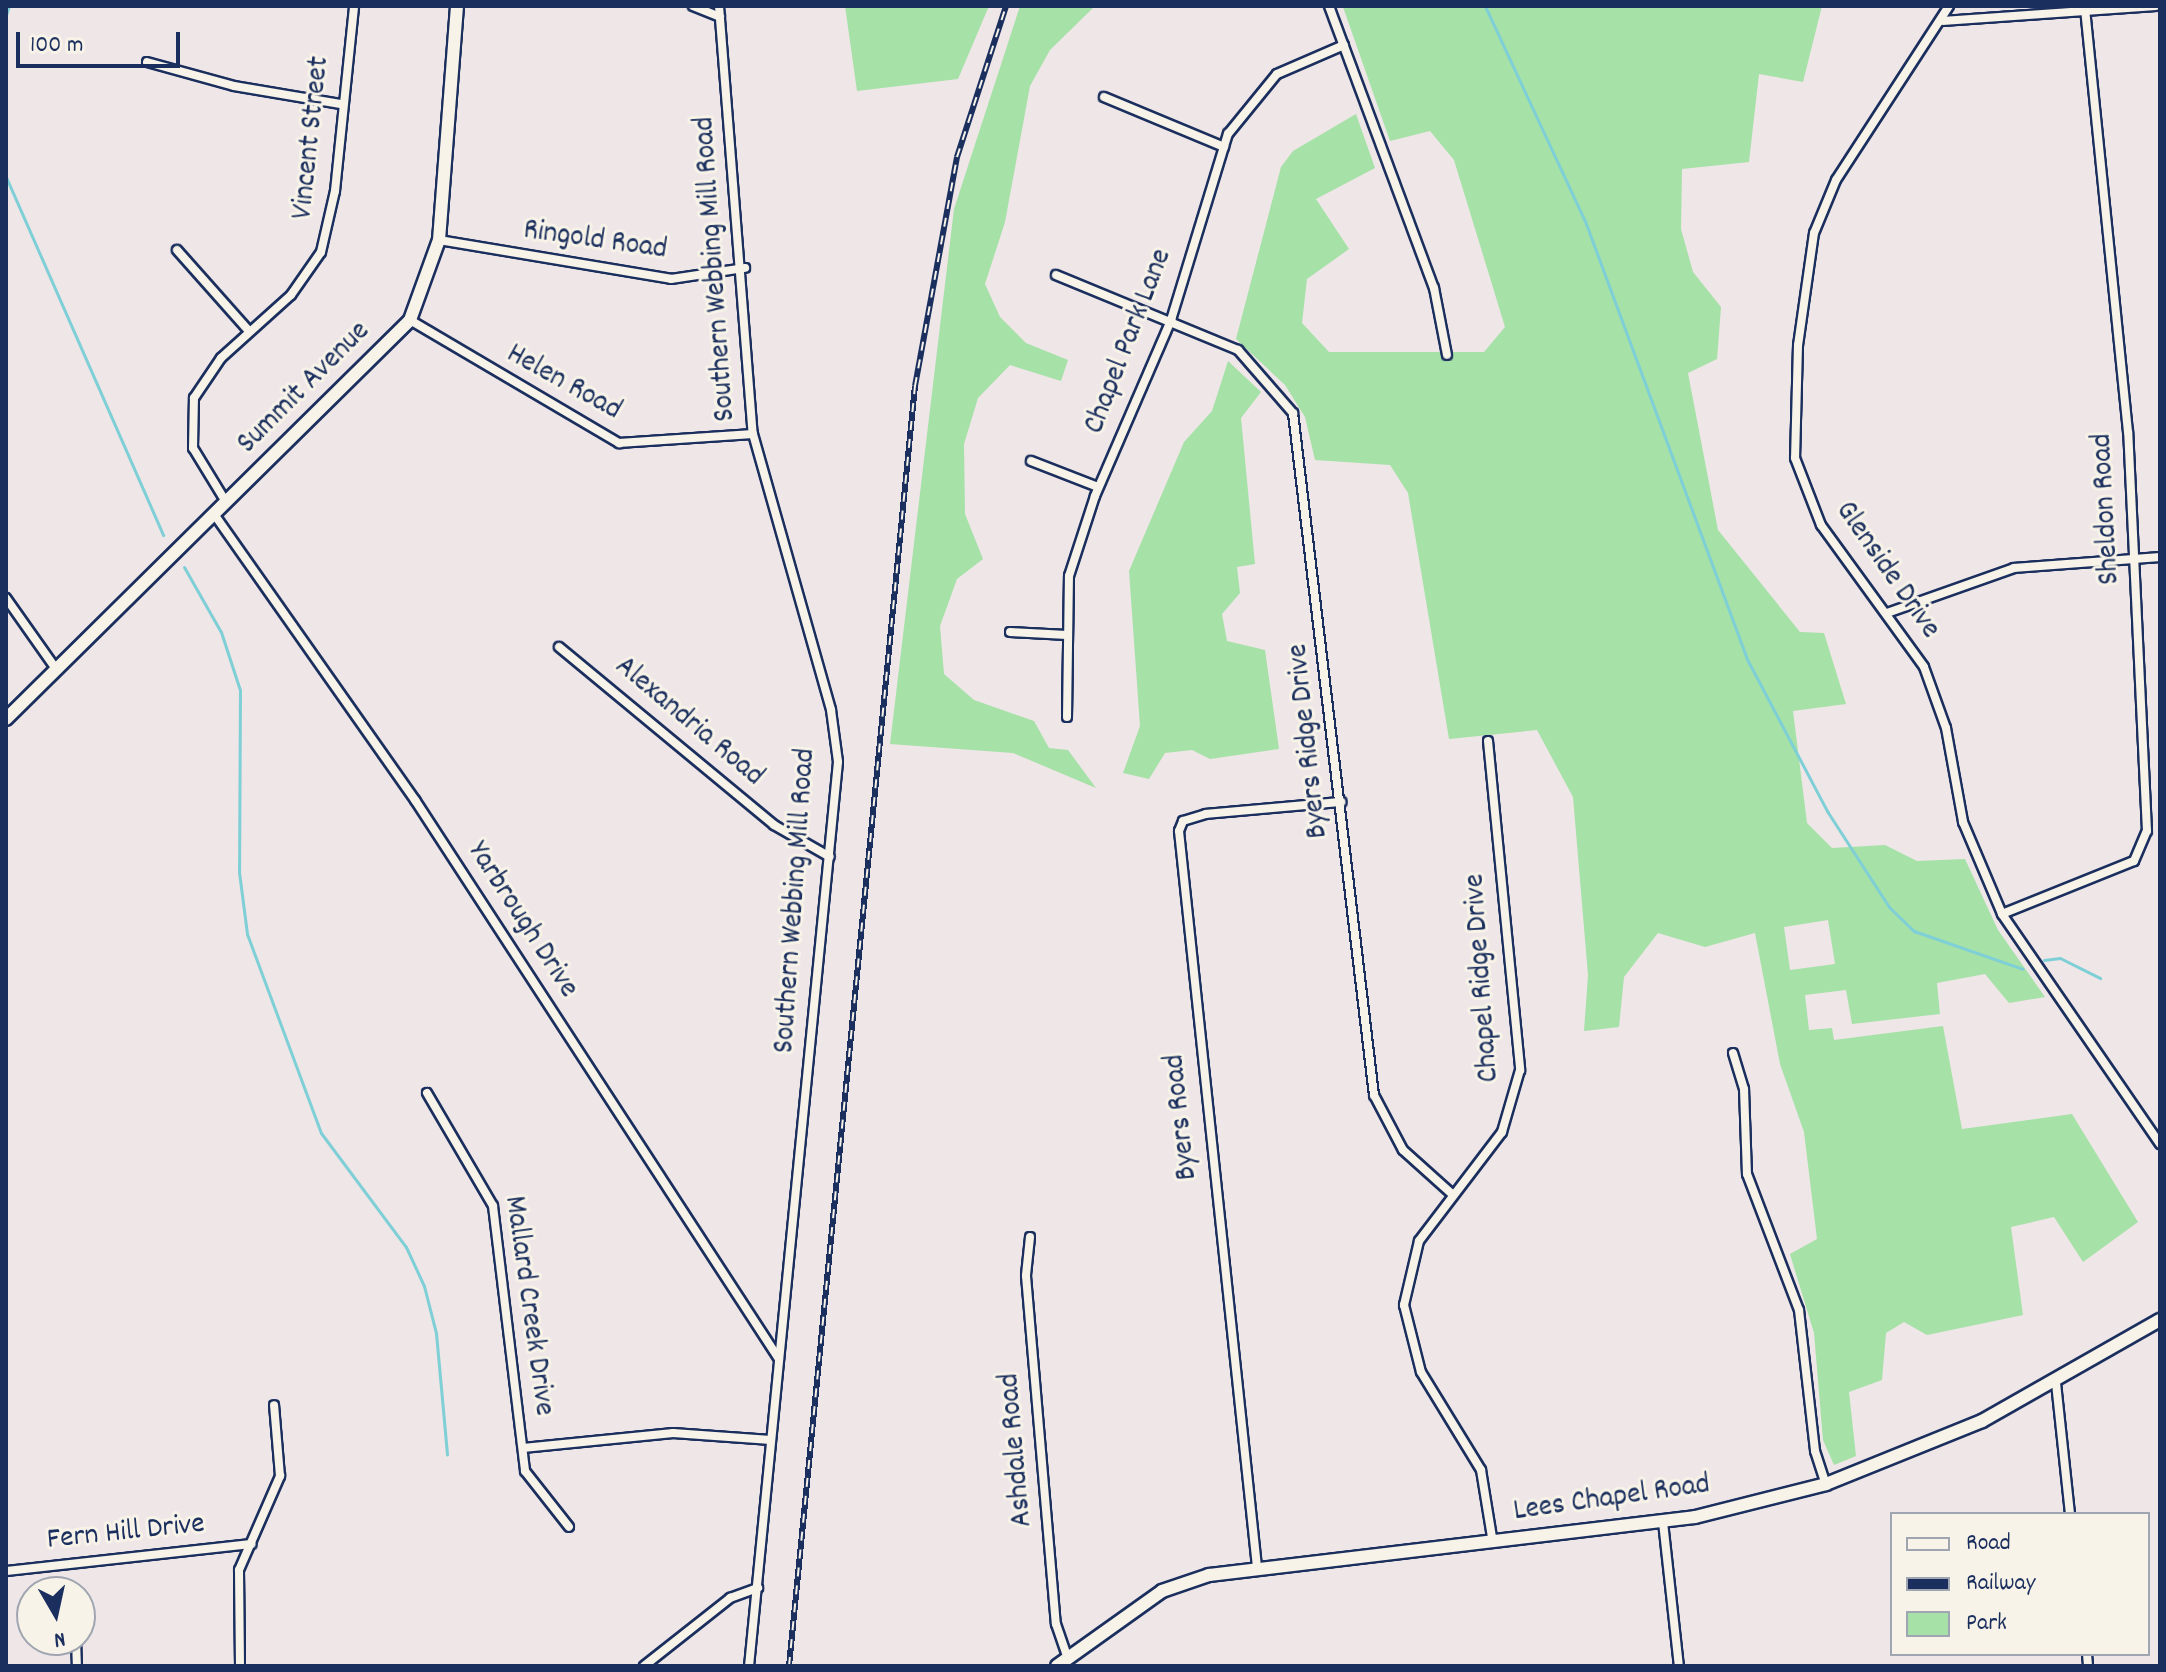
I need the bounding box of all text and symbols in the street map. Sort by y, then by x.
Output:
scale bar [20,16,184,66]
text: 100 m [30,29,83,63]
street label: Vincent Street [287,55,339,221]
street label: Southern Webbing Mill Road [688,115,746,423]
street label: Ringold Road [521,214,669,270]
street label: Chapel Park Lane [1078,244,1182,440]
street label: Summit Avenue [231,315,379,463]
street label: Helen Road [499,338,627,430]
street label: Sheldon Road [2086,432,2130,586]
street label: Glenside Drive [1826,495,1946,647]
street label: Byers Ridge Drive [1282,642,1338,840]
street label: Alexandria Road [606,650,770,796]
street label: Southern Webbing Mill Road [768,747,826,1055]
street label: Yarbrough Drive [457,836,585,1006]
street label: Chapel Ridge Drive [1459,873,1509,1083]
street label: Byers Road [1158,1052,1208,1182]
street label: Mallard Creek Drive [494,1194,560,1418]
street label: Ashdale Road [993,1372,1043,1528]
street label: Lees Chapel Road [1511,1468,1713,1532]
street label: Fern Hill Drive [45,1508,207,1560]
legend [1890,1512,2150,1656]
text: Road [1966,1527,2011,1561]
text: Railway [1966,1567,2035,1601]
north arrow [16,1576,96,1656]
text: Park [1966,1607,2007,1641]
text: N [52,1622,67,1654]

